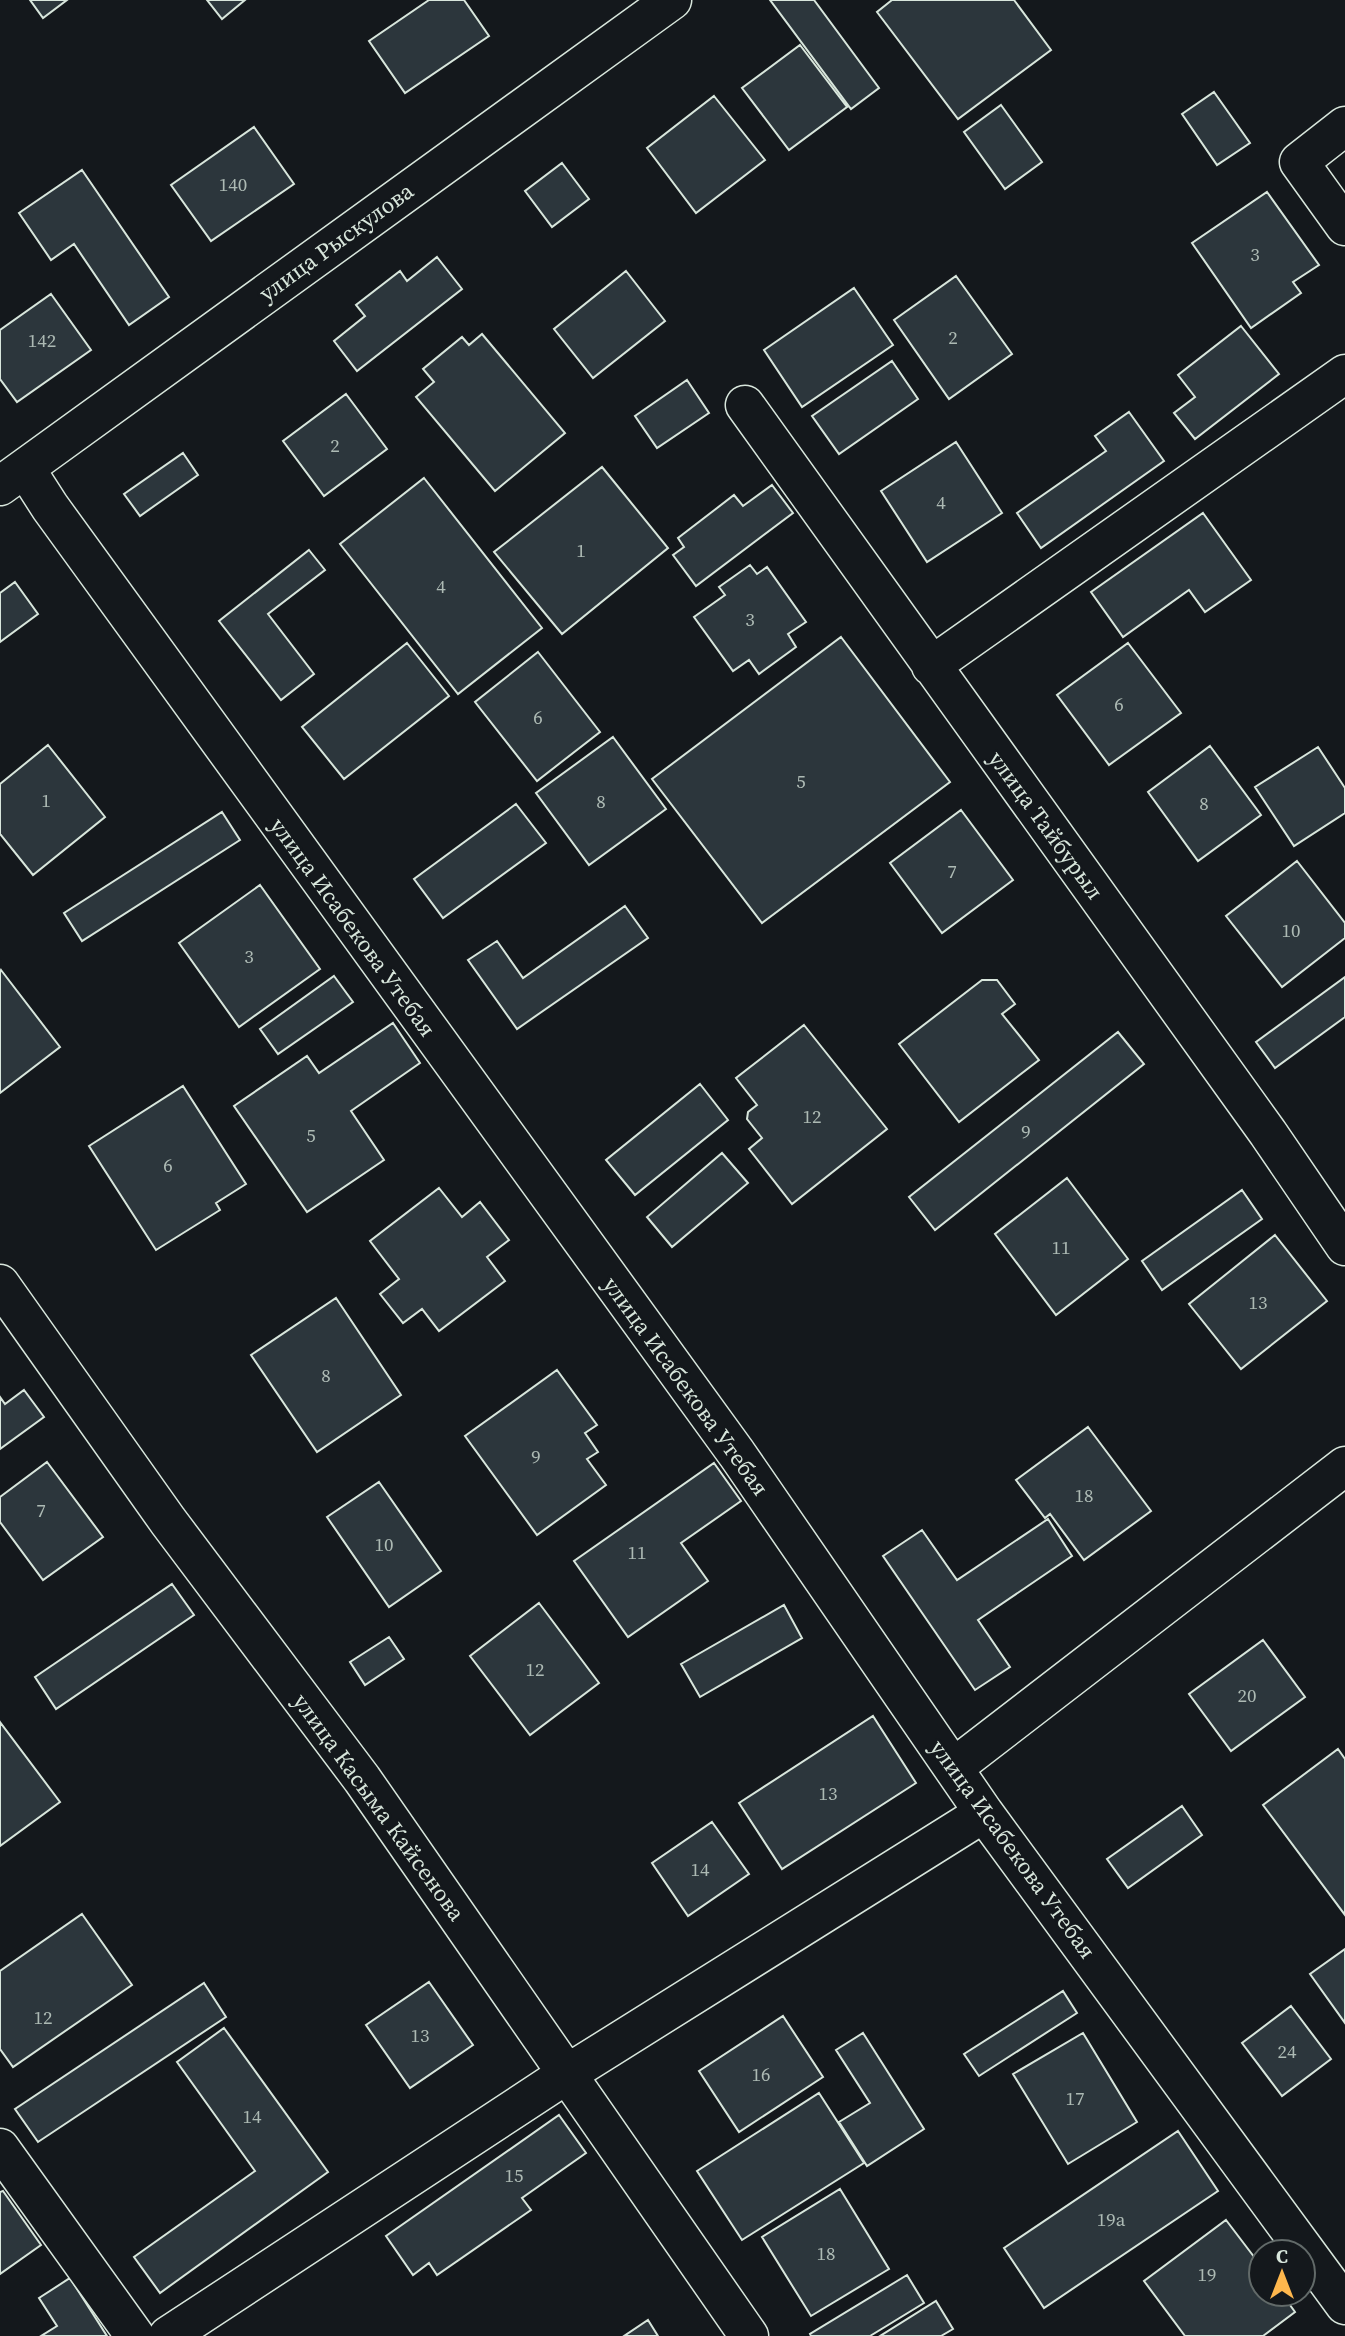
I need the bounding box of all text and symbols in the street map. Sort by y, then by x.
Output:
house number: 140 [219,171,247,197]
street label: улица Рыскулова [252,175,420,309]
house number: 3 [1250,241,1260,267]
house number: 2 [948,324,958,350]
house number: 142 [28,327,56,353]
house number: 2 [330,432,340,458]
house number: 4 [936,489,946,515]
house number: 1 [576,537,586,563]
house number: 4 [436,573,446,599]
house number: 3 [745,606,755,632]
house number: 6 [1114,691,1124,717]
house number: 6 [533,704,543,730]
street label: улица Тайбурыл [981,744,1111,906]
house number: 5 [796,768,806,794]
house number: 1 [41,787,51,813]
house number: 8 [596,788,606,814]
house number: 8 [1199,790,1209,816]
street label: улица Исабекова Утебая [263,811,443,1043]
house number: 7 [947,858,957,884]
house number: 10 [1281,917,1301,943]
house number: 3 [244,943,254,969]
house number: 12 [802,1103,822,1129]
house number: 9 [1021,1118,1031,1144]
house number: 5 [306,1122,316,1148]
house number: 6 [163,1152,173,1178]
house number: 11 [1051,1234,1071,1260]
street label: улица Исабекова Утебая [596,1270,776,1502]
house number: 13 [1248,1289,1268,1315]
house number: 8 [321,1362,331,1388]
house number: 9 [531,1443,541,1469]
house number: 18 [1074,1482,1094,1508]
house number: 7 [36,1497,46,1523]
house number: 10 [374,1531,394,1557]
house number: 11 [627,1539,647,1565]
house number: 12 [525,1656,545,1682]
house number: 20 [1237,1682,1257,1708]
street label: улица Касыма Кайсенова [285,1687,473,1928]
street label: улица Исабекова Утебая [923,1733,1103,1965]
house number: 13 [818,1780,838,1806]
house number: 14 [690,1856,710,1882]
house number: 12 [33,2004,53,2030]
house number: 13 [410,2022,430,2048]
house number: 24 [1277,2038,1297,2064]
house number: 16 [751,2061,771,2087]
house number: 17 [1065,2085,1085,2111]
house number: 14 [242,2103,262,2129]
house number: 15 [504,2162,524,2188]
house number: 19а [1097,2206,1126,2232]
north arrow [1247,2238,1317,2308]
house number: 18 [816,2240,836,2266]
text: С [1276,2243,1288,2269]
house number: 19 [1197,2261,1217,2287]

